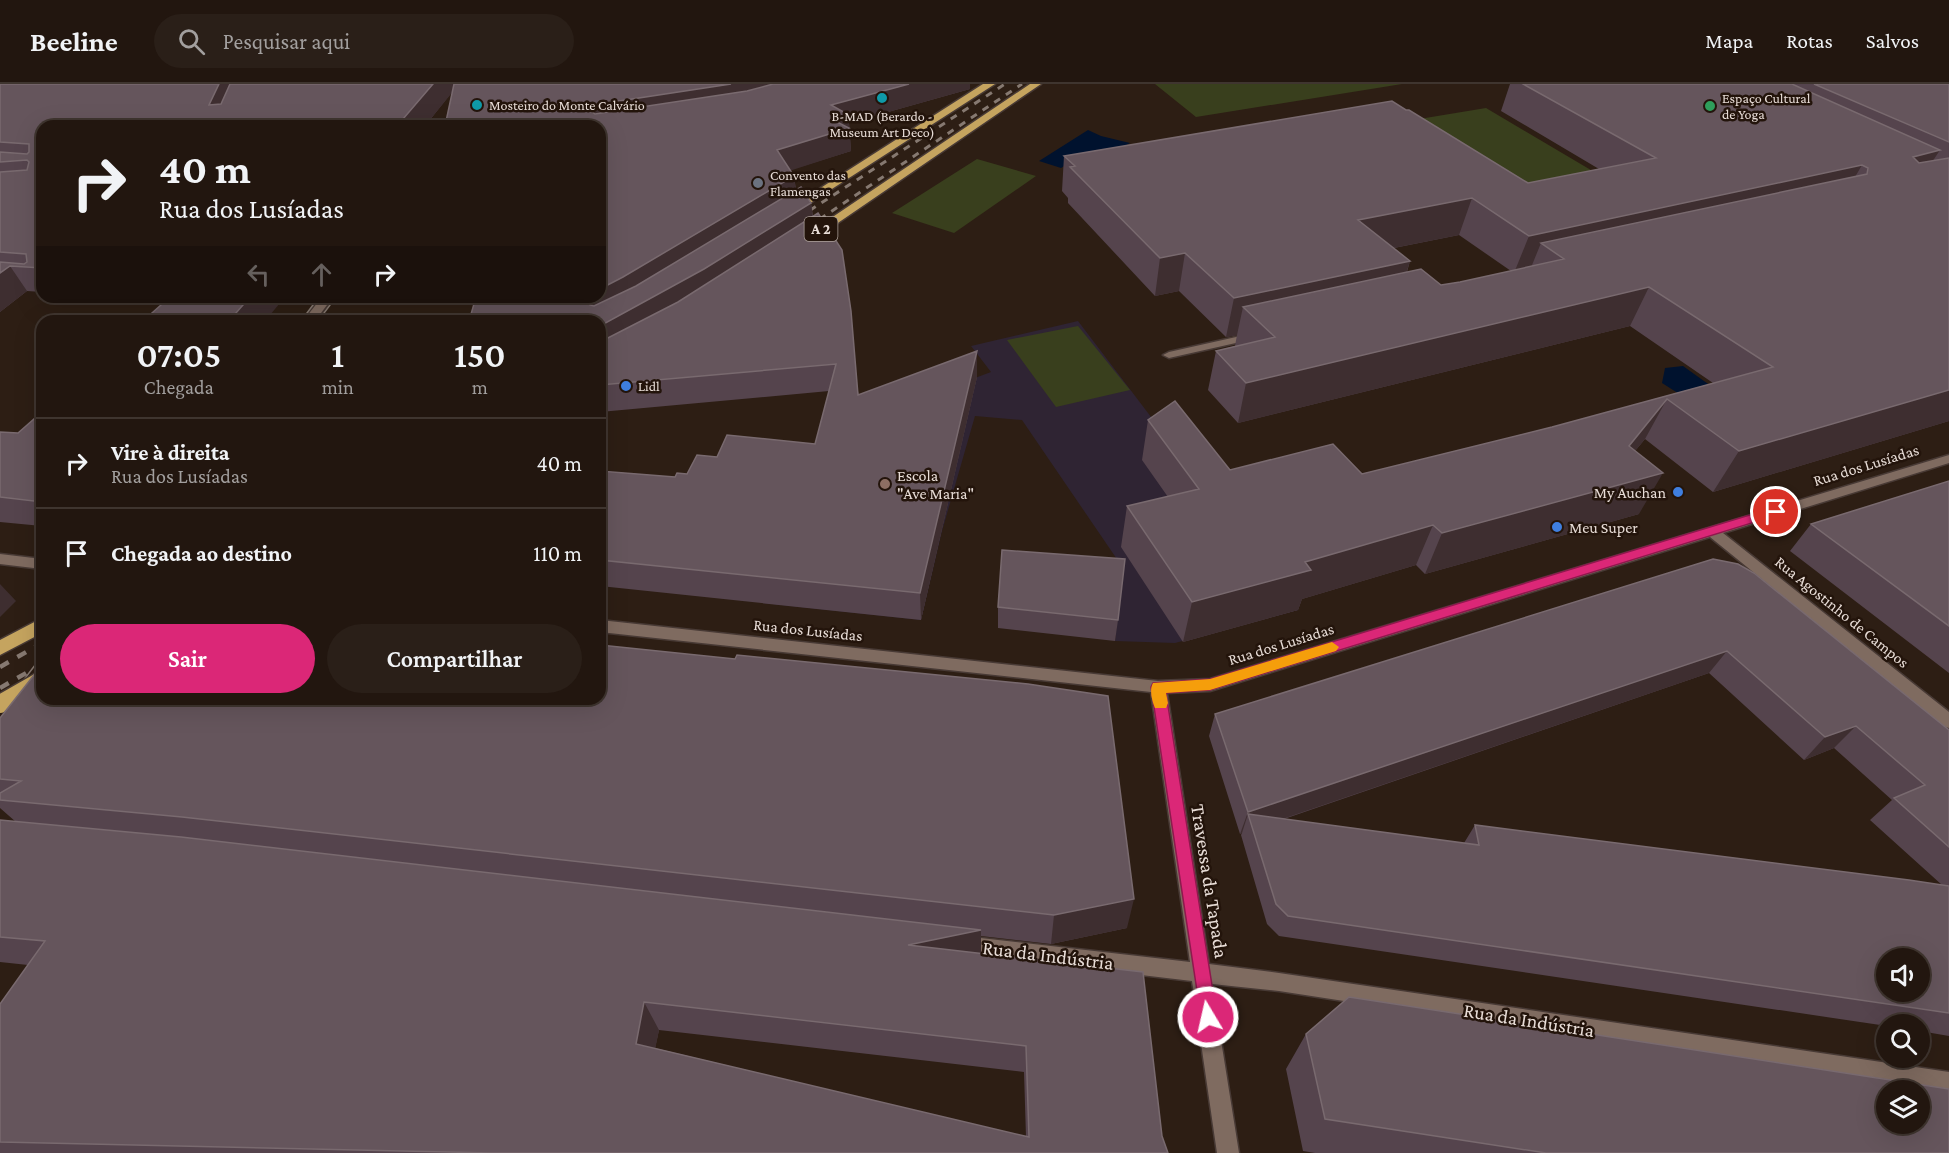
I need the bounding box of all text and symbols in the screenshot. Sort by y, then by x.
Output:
search box [154,14,574,68]
icon: search [175,25,208,58]
text: Beeline [30,26,118,57]
text: Pesquisar aqui [223,29,350,54]
text: Mapa [1705,29,1753,53]
text: Rotas [1786,29,1833,53]
text: Salvos [1866,29,1919,53]
place label: Espaço Cultural de Yoga [1722,90,1811,122]
marker: B-MAD (Berardo - Museum Art Deco) [875,91,889,105]
place label: Mosteiro do Monte Calvário [489,97,645,113]
marker: Mosteiro do Monte Calvário [470,98,484,112]
marker: Espaço Cultural de Yoga [1703,99,1717,113]
place label: B-MAD (Berardo - Museum Art Deco) [829,108,935,141]
icon: right [60,144,138,222]
text: 40 m [159,145,251,192]
place label: Convento das Flamengas [770,167,846,199]
marker: Convento das Flamengas [751,176,765,190]
text: Rua dos Lusíadas [159,194,344,224]
road number: A 2 [804,217,838,241]
icon: left [242,258,275,291]
icon: ahead [305,258,338,291]
icon: right [368,258,401,291]
text: 07:05 [136,335,221,375]
text: 1 [331,335,344,375]
text: 150 [454,335,506,375]
text: Chegada [144,376,214,398]
text: min [322,376,354,398]
text: m [472,376,488,398]
place label: Lidl [638,378,660,394]
marker: Lidl [619,379,633,393]
text: Vire à direita [111,440,230,465]
street label: Rua dos Lusíadas [1811,441,1921,489]
icon: right [60,447,93,480]
text: 40 m [537,451,582,476]
text: Rua dos Lusíadas [111,465,248,487]
place label: Escola "Ave Maria" [897,467,974,502]
marker: Escola "Ave Maria" [878,477,892,491]
place label: My Auchan [1594,484,1666,502]
marker: My Auchan [1671,485,1685,499]
pin [1750,486,1801,537]
icon: arrive [1759,495,1792,528]
place label: Meu Super [1569,519,1638,537]
marker: Meu Super [1550,520,1564,534]
icon: arrive [60,537,93,570]
text: Chegada ao destino [111,541,292,566]
text: 110 m [533,541,582,566]
street label: Rua Agostinho de Campos [1771,553,1912,672]
street label: Rua dos Lusíadas [753,616,863,644]
street label: Rua dos Lusíadas [1226,620,1336,668]
button: Sair [60,624,315,693]
button: Compartilhar [327,624,582,693]
street label: Travessa da Tapada [1186,802,1233,960]
street label: Rua da Indústria [981,936,1115,974]
map controls [1876,948,1930,1134]
button: sound [1876,948,1930,1002]
position arrow [1176,985,1240,1049]
street label: Rua da Indústria [1462,999,1596,1041]
button: search [1876,1014,1930,1068]
button: layers [1876,1080,1930,1134]

